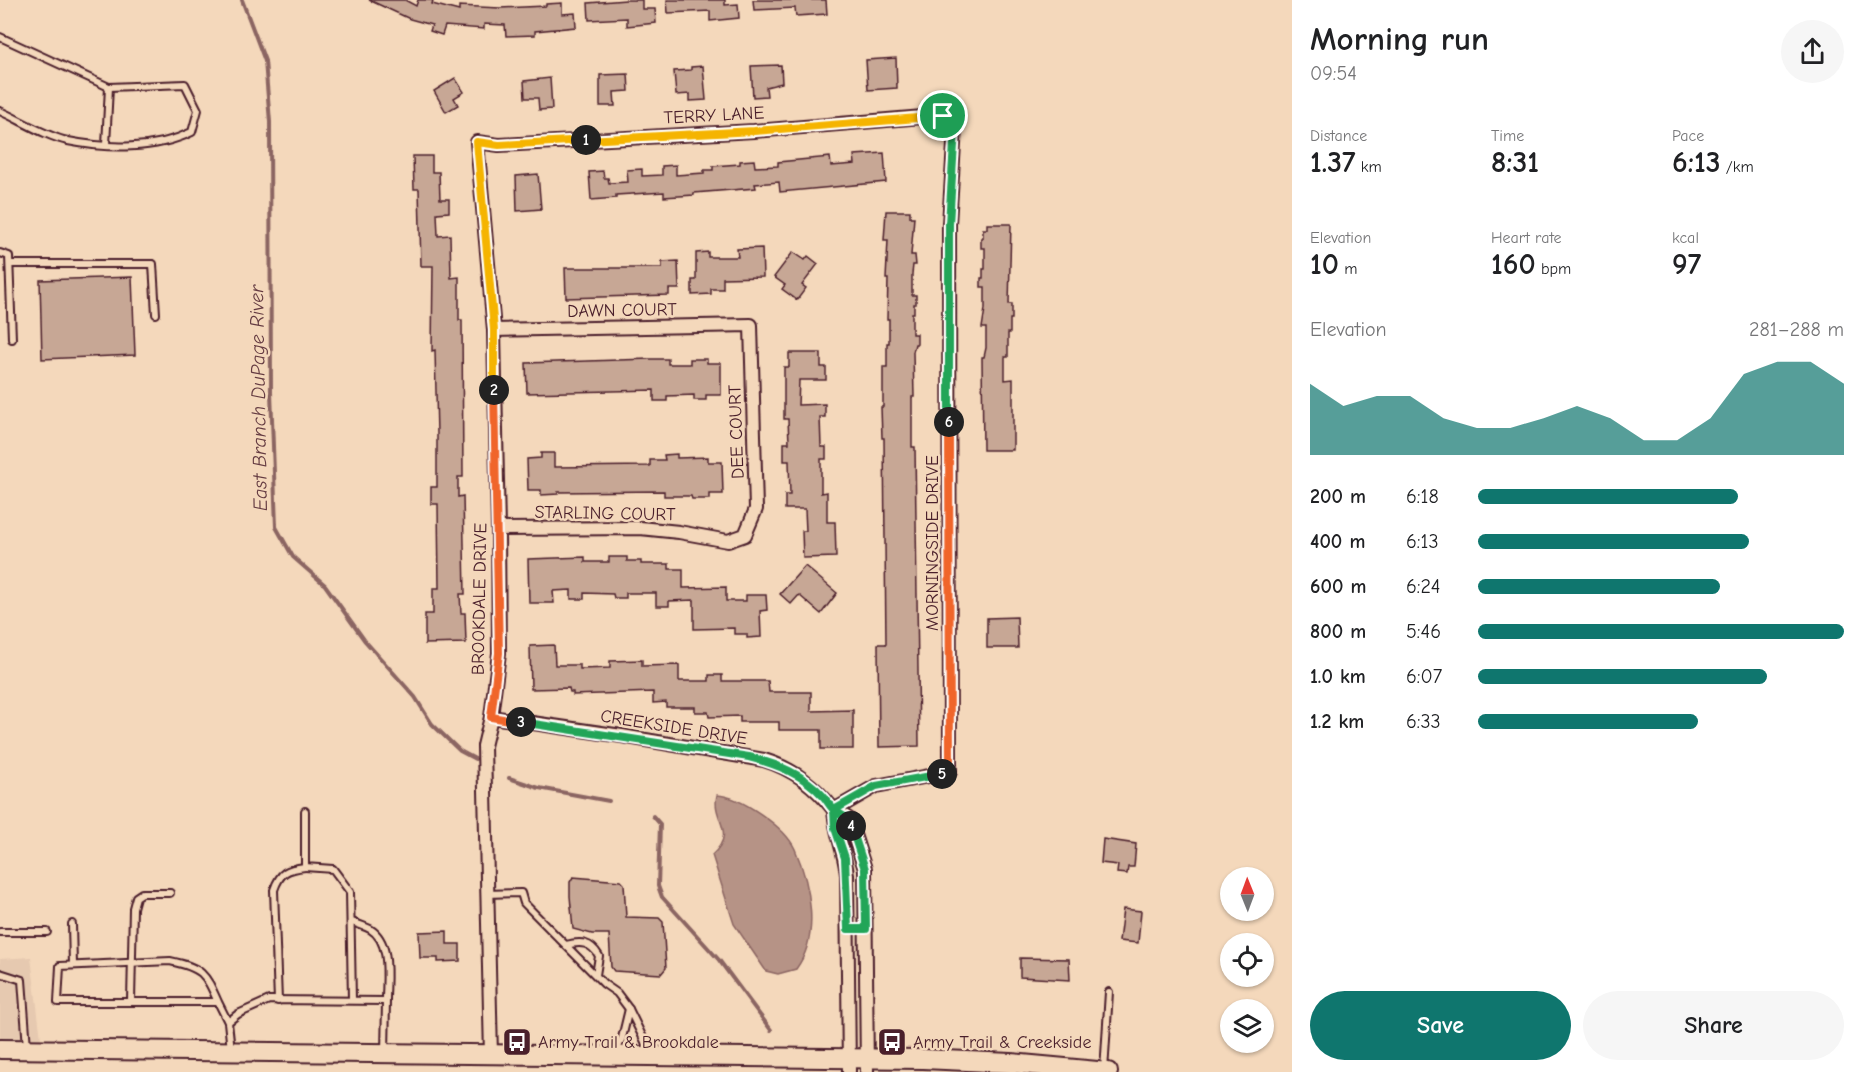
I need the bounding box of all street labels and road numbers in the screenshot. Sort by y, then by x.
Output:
street label: TERRY LANE [663,102,765,129]
street label: DAWN COURT [567,299,678,322]
street label: DEE COURT [724,384,749,479]
street label: MORNINGSIDE DRIVE [922,455,943,631]
street label: STARLING COURT [534,502,676,525]
street label: BROOKDALE DRIVE [468,523,491,675]
street label: CREEKSIDE DRIVE [599,706,749,749]

